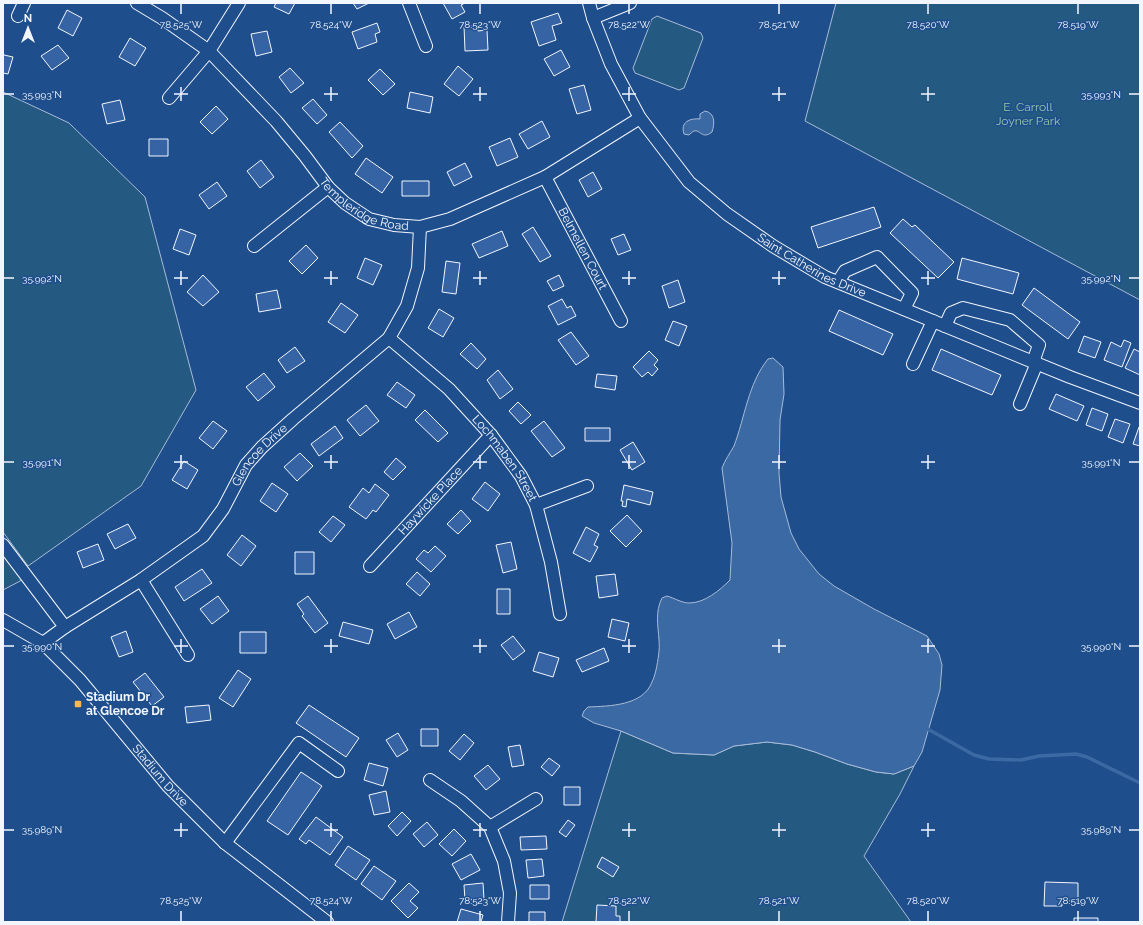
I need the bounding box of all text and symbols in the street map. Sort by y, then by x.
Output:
north arrow [8,8,48,48]
text: N [24,12,32,25]
text: 78.525°W [160,19,203,30]
text: 78.524°W [310,19,353,30]
text: 78.523°W [459,19,502,30]
text: 78.522°W [608,19,651,30]
text: 78.521°W [758,19,800,30]
text: 78.520°W [907,19,950,30]
text: 78.519°W [1057,19,1099,30]
text: 35.993°N [22,89,62,100]
text: 35.993°N [1081,89,1121,100]
park label: E. Carroll Joyner Park [996,100,1061,128]
street label: Templeridge Road [317,175,409,233]
street label: Belmellen Court [555,205,610,292]
street label: Saint Catherines Drive [755,230,868,300]
text: 35.992°N [22,273,62,284]
text: 35.992°N [1081,273,1121,284]
street label: Lochmaben Street [469,412,540,504]
street label: Glencoe Drive [229,421,290,489]
text: 35.991°N [23,457,61,468]
text: 35.991°N [1082,457,1120,468]
street label: Haywicke Place [396,464,465,538]
text: 35.990°N [22,641,62,652]
text: 35.990°N [1081,641,1121,652]
place label: Stadium Dr at Glencoe Dr [86,690,165,718]
marker: Stadium Dr at Glencoe Dr [73,699,83,709]
street label: Stadium Drive [129,741,191,809]
text: 35.989°N [22,824,62,835]
text: 35.989°N [1081,824,1121,835]
text: 78.525°W [160,895,203,906]
text: 78.524°W [310,895,353,906]
text: 78.523°W [459,895,502,906]
text: 78.522°W [608,895,651,906]
text: 78.521°W [758,895,800,906]
text: 78.520°W [907,895,950,906]
text: 78.519°W [1057,895,1099,906]

